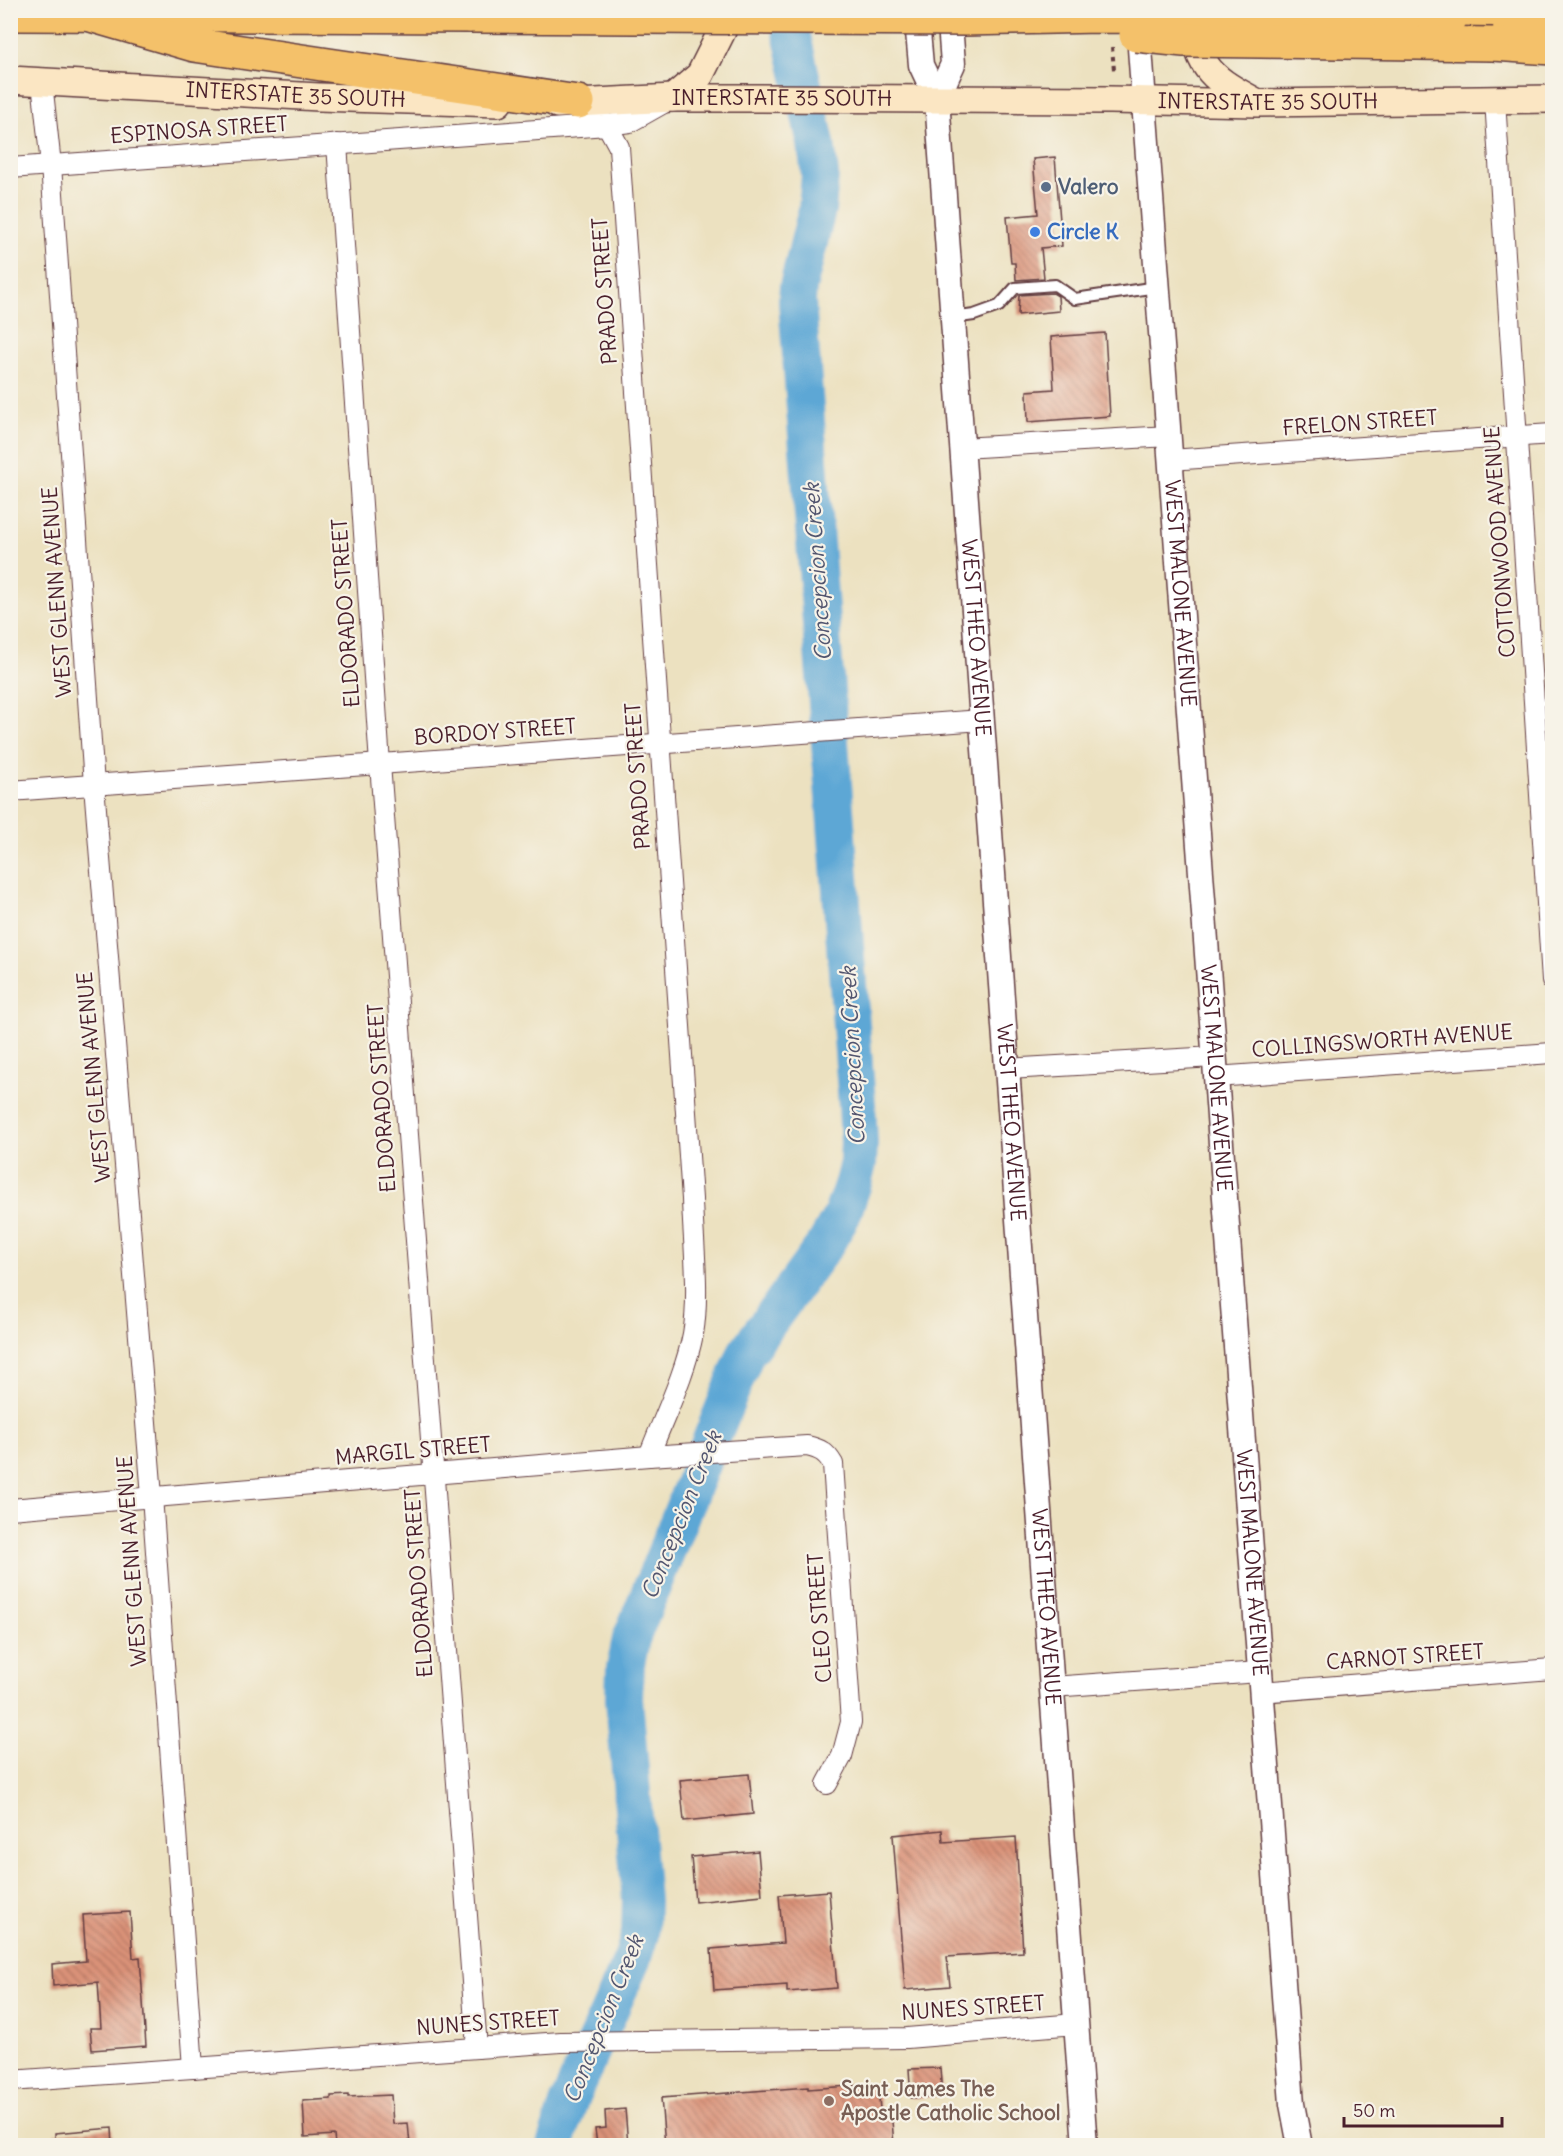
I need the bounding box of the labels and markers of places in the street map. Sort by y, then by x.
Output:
place label: Valero [1058,173,1119,200]
marker: Valero [1039,180,1053,194]
place label: Circle K [1047,218,1120,245]
marker: Circle K [1028,225,1042,239]
place label: Saint James The Apostle Catholic School [841,2075,1060,2126]
marker: Saint James The Apostle Catholic School [822,2094,836,2108]

